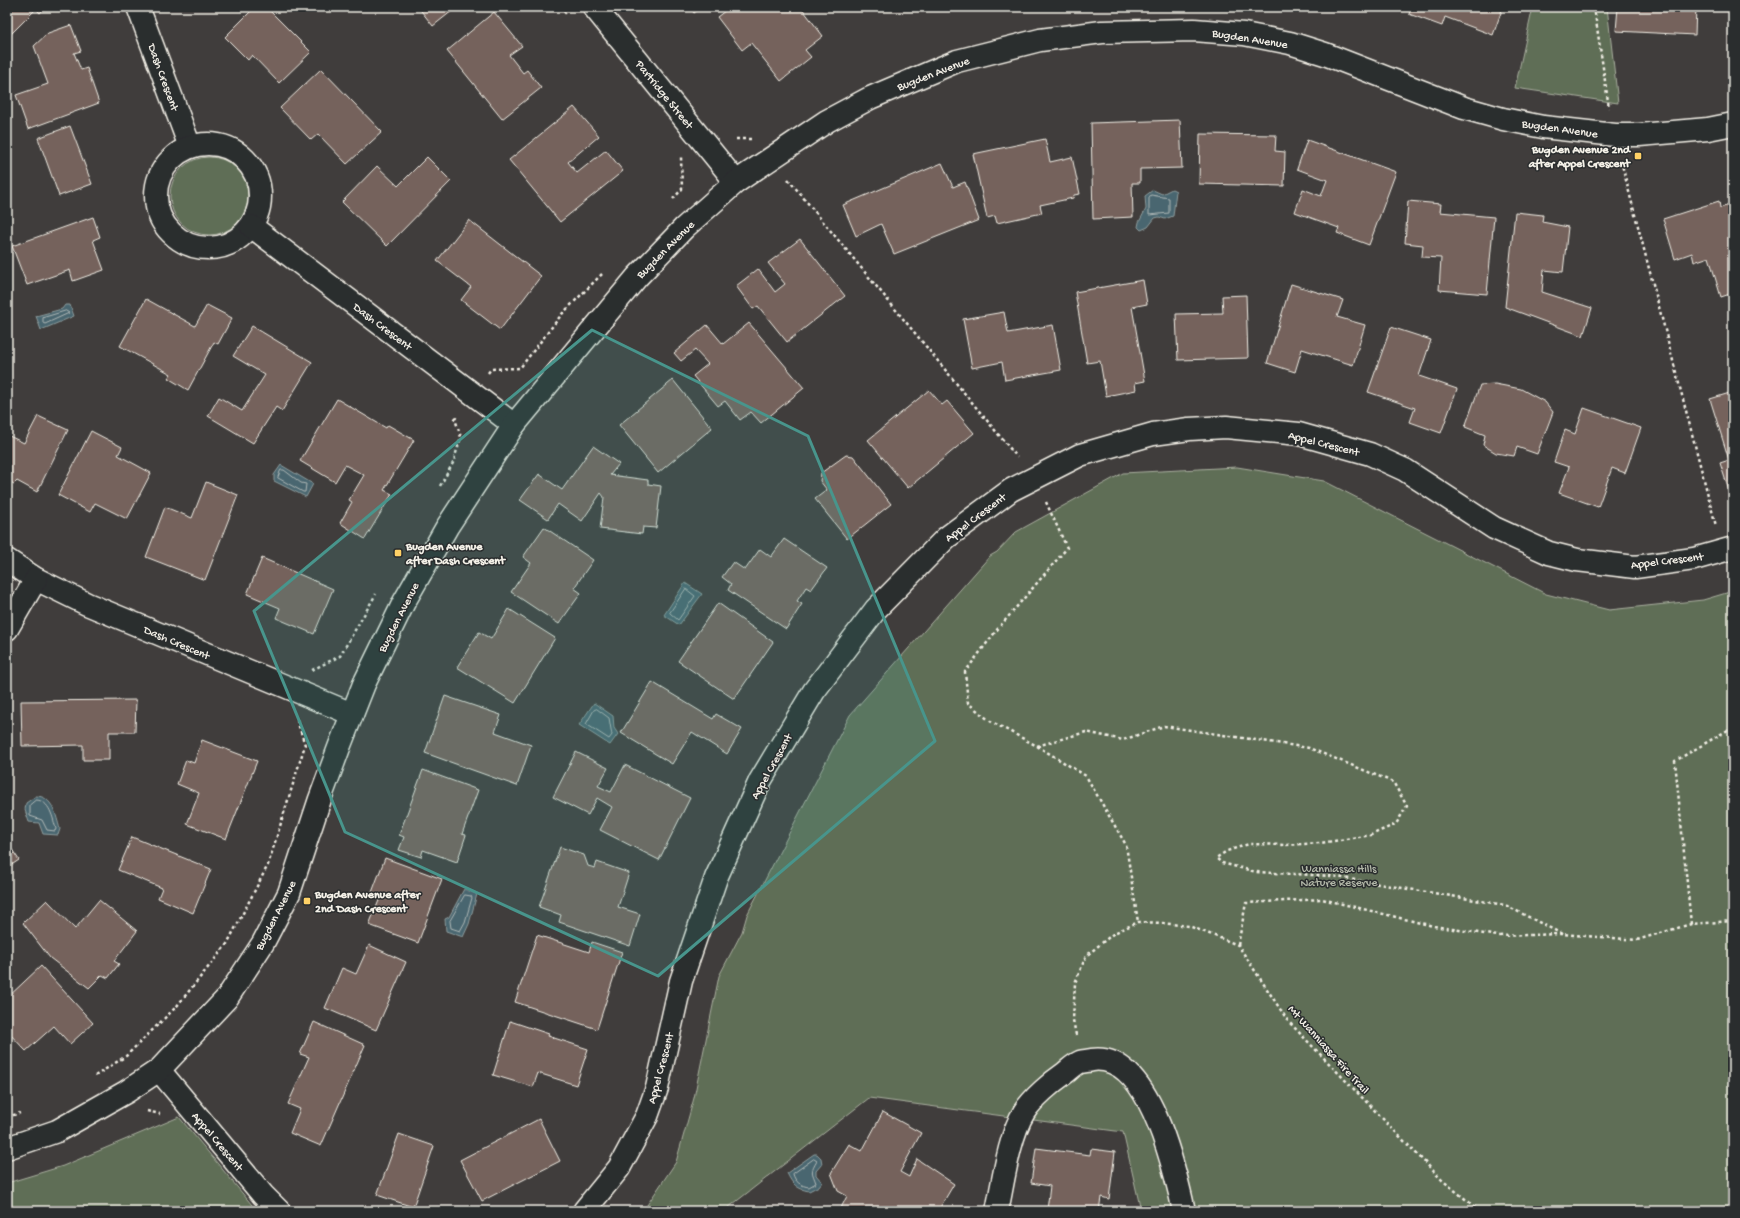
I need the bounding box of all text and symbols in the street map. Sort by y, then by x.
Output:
street label: Bugden Avenue [1210,27,1289,53]
street label: Dash Crescent [143,41,181,114]
street label: Bugden Avenue [895,54,973,95]
street label: Partridge Street [631,57,696,133]
street label: Bugden Avenue [1520,118,1599,142]
place label: Bugden Avenue 2nd after Appel Crescent [1528,144,1632,172]
marker: Bugden Avenue 2nd after Appel Crescent [1633,151,1643,161]
street label: Bugden Avenue [634,218,699,283]
street label: Dash Crescent [349,300,415,355]
street label: Appel Crescent [1286,429,1362,461]
street label: Appel Crescent [943,490,1010,546]
place label: Bugden Avenue after Dash Crescent [405,541,506,569]
marker: Bugden Avenue after Dash Crescent [393,548,403,558]
street label: Appel Crescent [1630,550,1705,573]
street label: Bugden Avenue [376,580,424,656]
street label: Dash Crescent [140,623,212,664]
street label: Appel Crescent [749,731,797,802]
park label: Wanniassa Hills Nature Reserve [1300,863,1378,891]
street label: Bugden Avenue [253,878,301,954]
place label: Bugden Avenue after 2nd Dash Crescent [314,889,422,917]
marker: Bugden Avenue after 2nd Dash Crescent [302,896,312,906]
street label: Mt Wanniassa Fire Trail [1284,1003,1371,1098]
street label: Appel Crescent [646,1030,678,1105]
street label: Appel Crescent [188,1110,246,1176]

